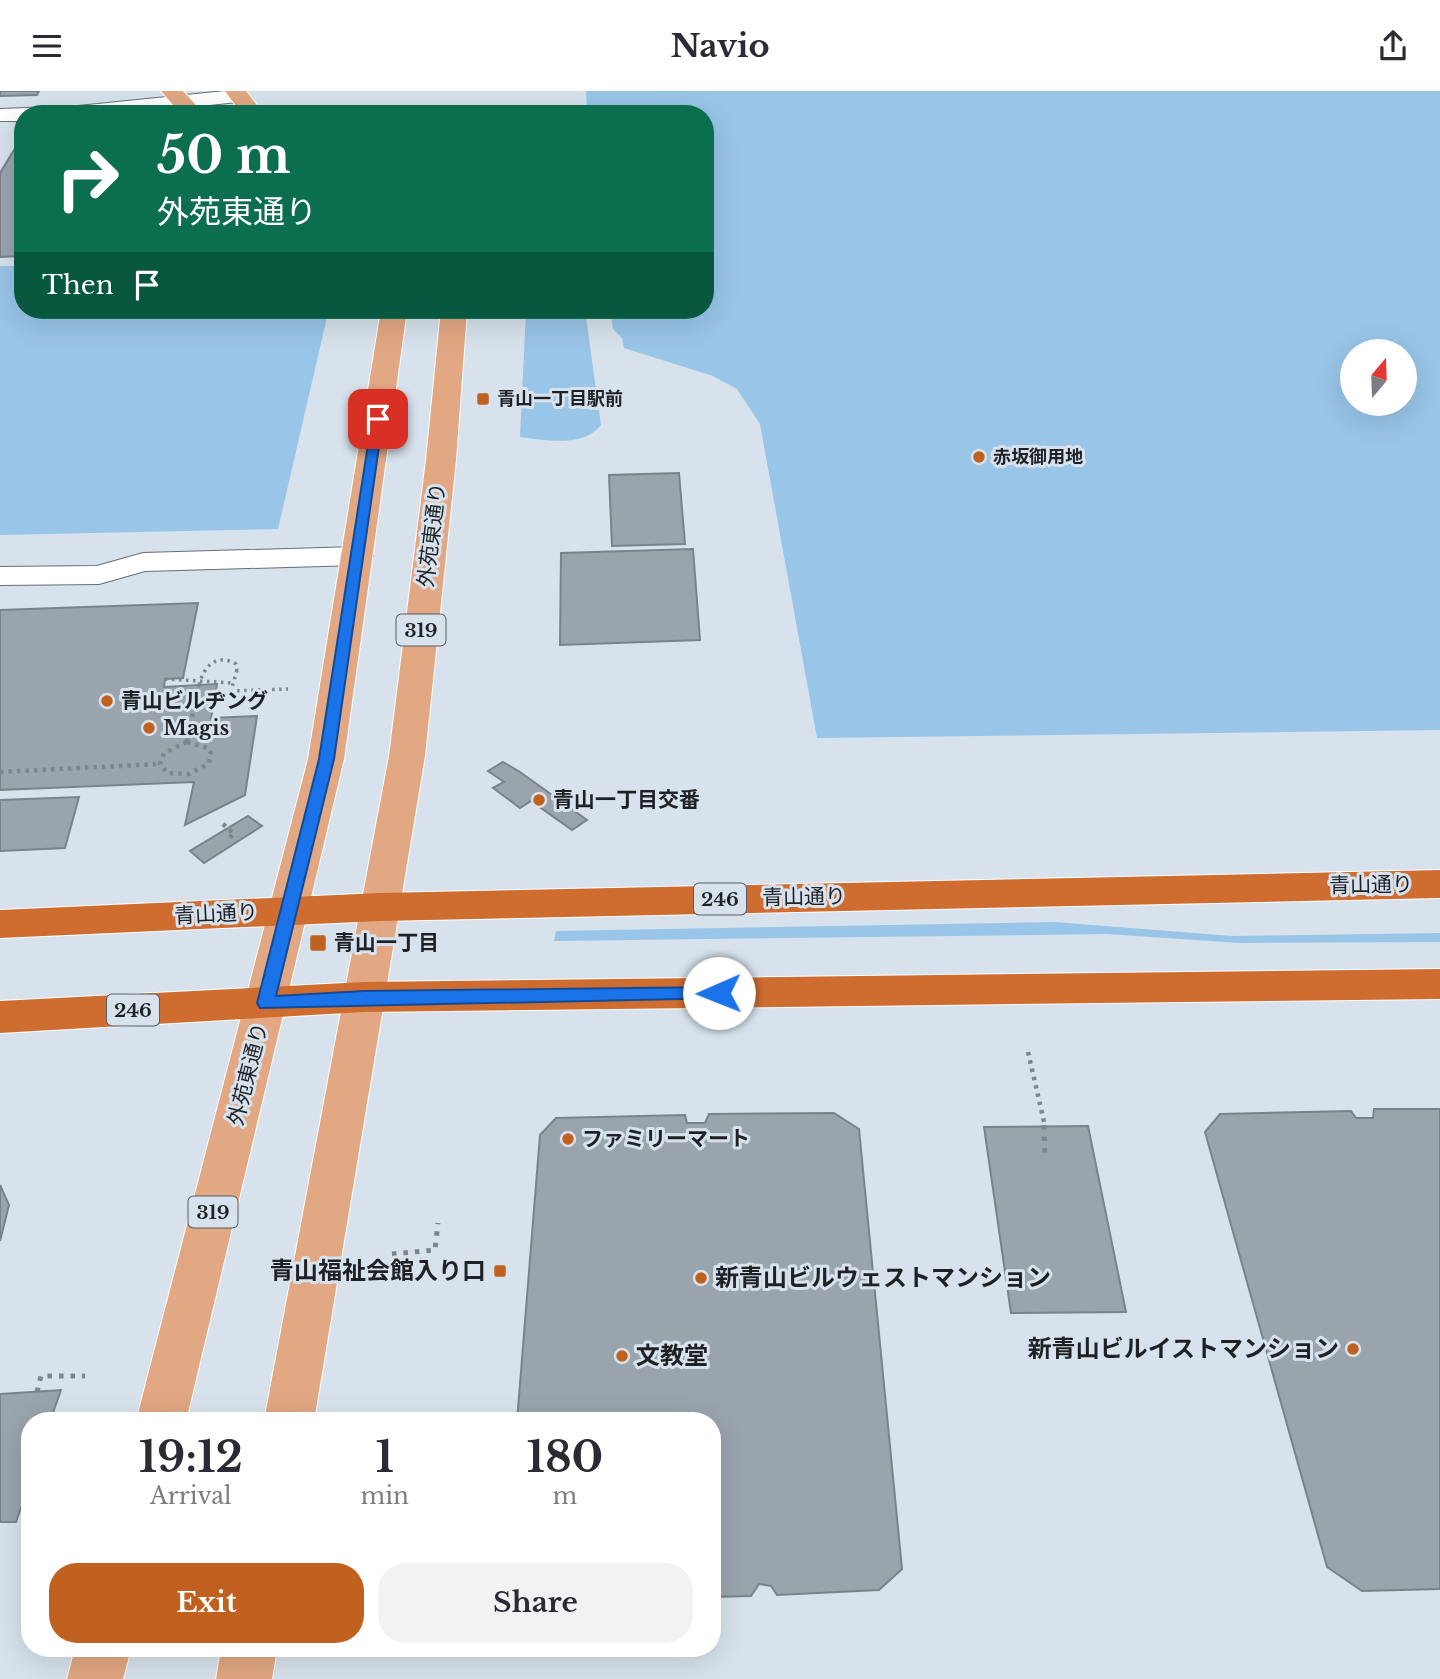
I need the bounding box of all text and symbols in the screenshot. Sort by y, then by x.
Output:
text: Navio [670,26,770,66]
icon: menu [28,27,66,65]
icon: share [1374,27,1412,65]
text: 50 m [157,125,290,186]
icon: right [42,133,133,224]
text: 外苑東通り [157,192,317,232]
icon: arrive [128,266,166,304]
text: Then [42,269,114,301]
north arrow [1340,339,1418,417]
map controls [1340,339,1417,416]
place label: 青山一丁目駅前 [497,388,623,410]
pin [348,389,408,449]
marker: 青山一丁目駅前 [475,391,491,407]
icon: arrive [359,400,397,438]
place label: 赤坂御用地 [993,446,1083,468]
marker: 赤坂御用地 [971,449,987,465]
street label: 外苑東通り [413,481,451,589]
road number: 319 [396,615,446,645]
place label: 青山ビルヂング [121,688,268,714]
marker: 青山ビルヂング [99,693,115,709]
place label: Magis [163,715,229,741]
marker: Magis [141,720,157,736]
place label: 青山一丁目交番 [553,787,700,813]
marker: 青山一丁目交番 [531,792,547,808]
street label: 青山通り [1329,871,1413,899]
road number: 246 [694,883,746,915]
street label: 青山通り [762,883,846,911]
street label: 青山通り [173,899,259,929]
place label: 青山一丁目 [334,930,439,956]
marker: 青山一丁目 [308,933,328,953]
position arrow [682,956,756,1030]
road number: 246 [107,994,159,1025]
street label: 外苑東通り [223,1020,273,1128]
place label: ファミリーマート [582,1126,750,1152]
marker: ファミリーマート [560,1131,576,1147]
road number: 319 [188,1197,238,1227]
place label: 青山福祉会館入り口 [270,1256,486,1285]
marker: 青山福祉会館入り口 [492,1263,508,1279]
place label: 新青山ビルウェストマンション [715,1263,1051,1292]
marker: 新青山ビルウェストマンション [693,1270,709,1286]
place label: 新青山ビルイストマンション [1028,1334,1339,1363]
place label: 文教堂 [636,1341,708,1370]
marker: 新青山ビルイストマンション [1345,1341,1361,1357]
marker: 文教堂 [614,1348,630,1364]
text: 19:12 [139,1431,243,1483]
text: 1 [376,1431,394,1483]
text: 180 [527,1431,603,1483]
text: Arrival [150,1482,232,1510]
text: min [361,1482,409,1510]
text: m [553,1482,577,1510]
button: Exit [49,1563,364,1643]
button: Share [378,1563,693,1643]

